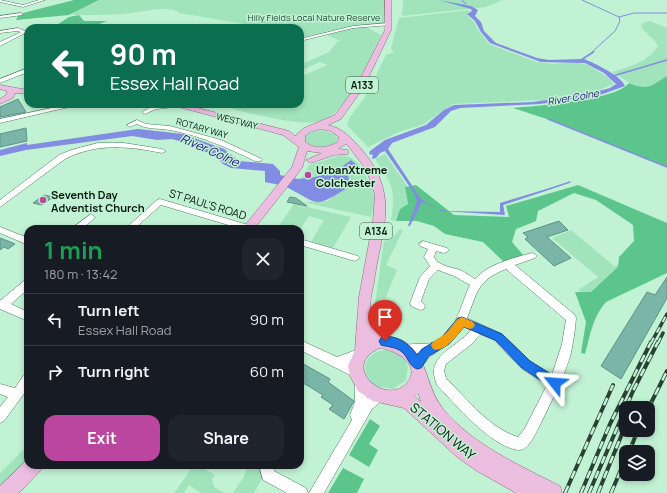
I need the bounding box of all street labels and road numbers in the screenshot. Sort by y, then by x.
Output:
road number: A133 [346,77,378,93]
street label: WESTWAY [215,110,259,132]
street label: ROTARY WAY [175,114,229,142]
street label: ST PAUL'S ROAD [167,185,249,223]
road number: A134 [360,223,392,239]
street label: STATION WAY [406,398,480,464]

